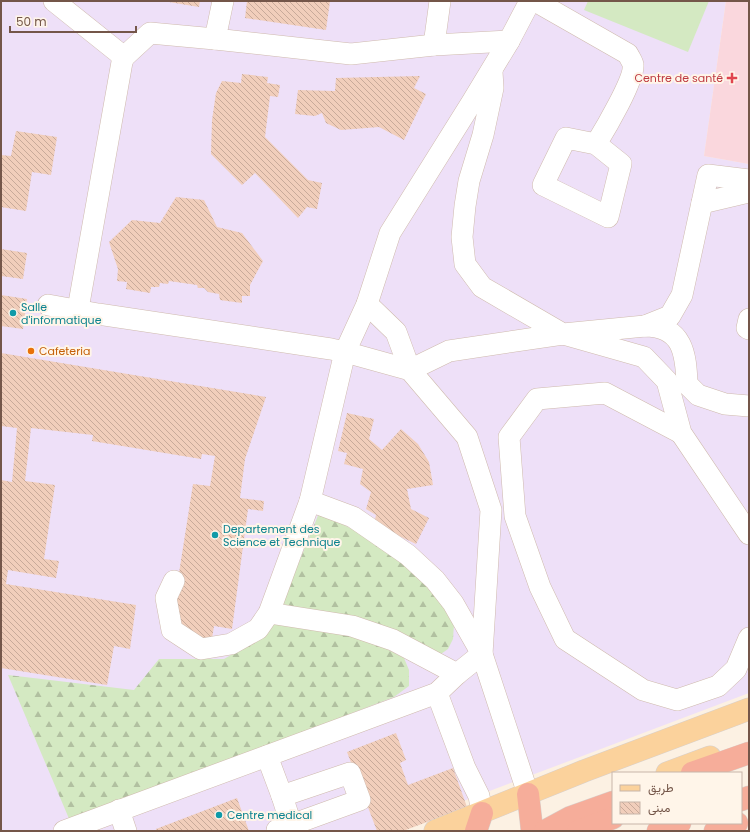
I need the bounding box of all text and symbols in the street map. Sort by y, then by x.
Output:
scale bar [10,8,136,34]
text: 50 m [16,13,47,30]
place label: Centre de santé [635,70,723,86]
marker: Centre de santé [726,72,738,84]
place label: Salle d'informatique [21,299,102,328]
marker: Salle d'informatique [8,308,18,318]
place label: Cafeteria [39,343,90,359]
marker: Cafeteria [26,346,36,356]
place label: Departement des Science et Technique [223,521,341,550]
marker: Departement des Science et Technique [210,530,220,540]
legend [612,772,742,824]
text: طريق [648,779,674,796]
text: مبنى [648,799,670,816]
place label: Centre medical [227,807,312,823]
marker: Centre medical [214,810,224,820]

